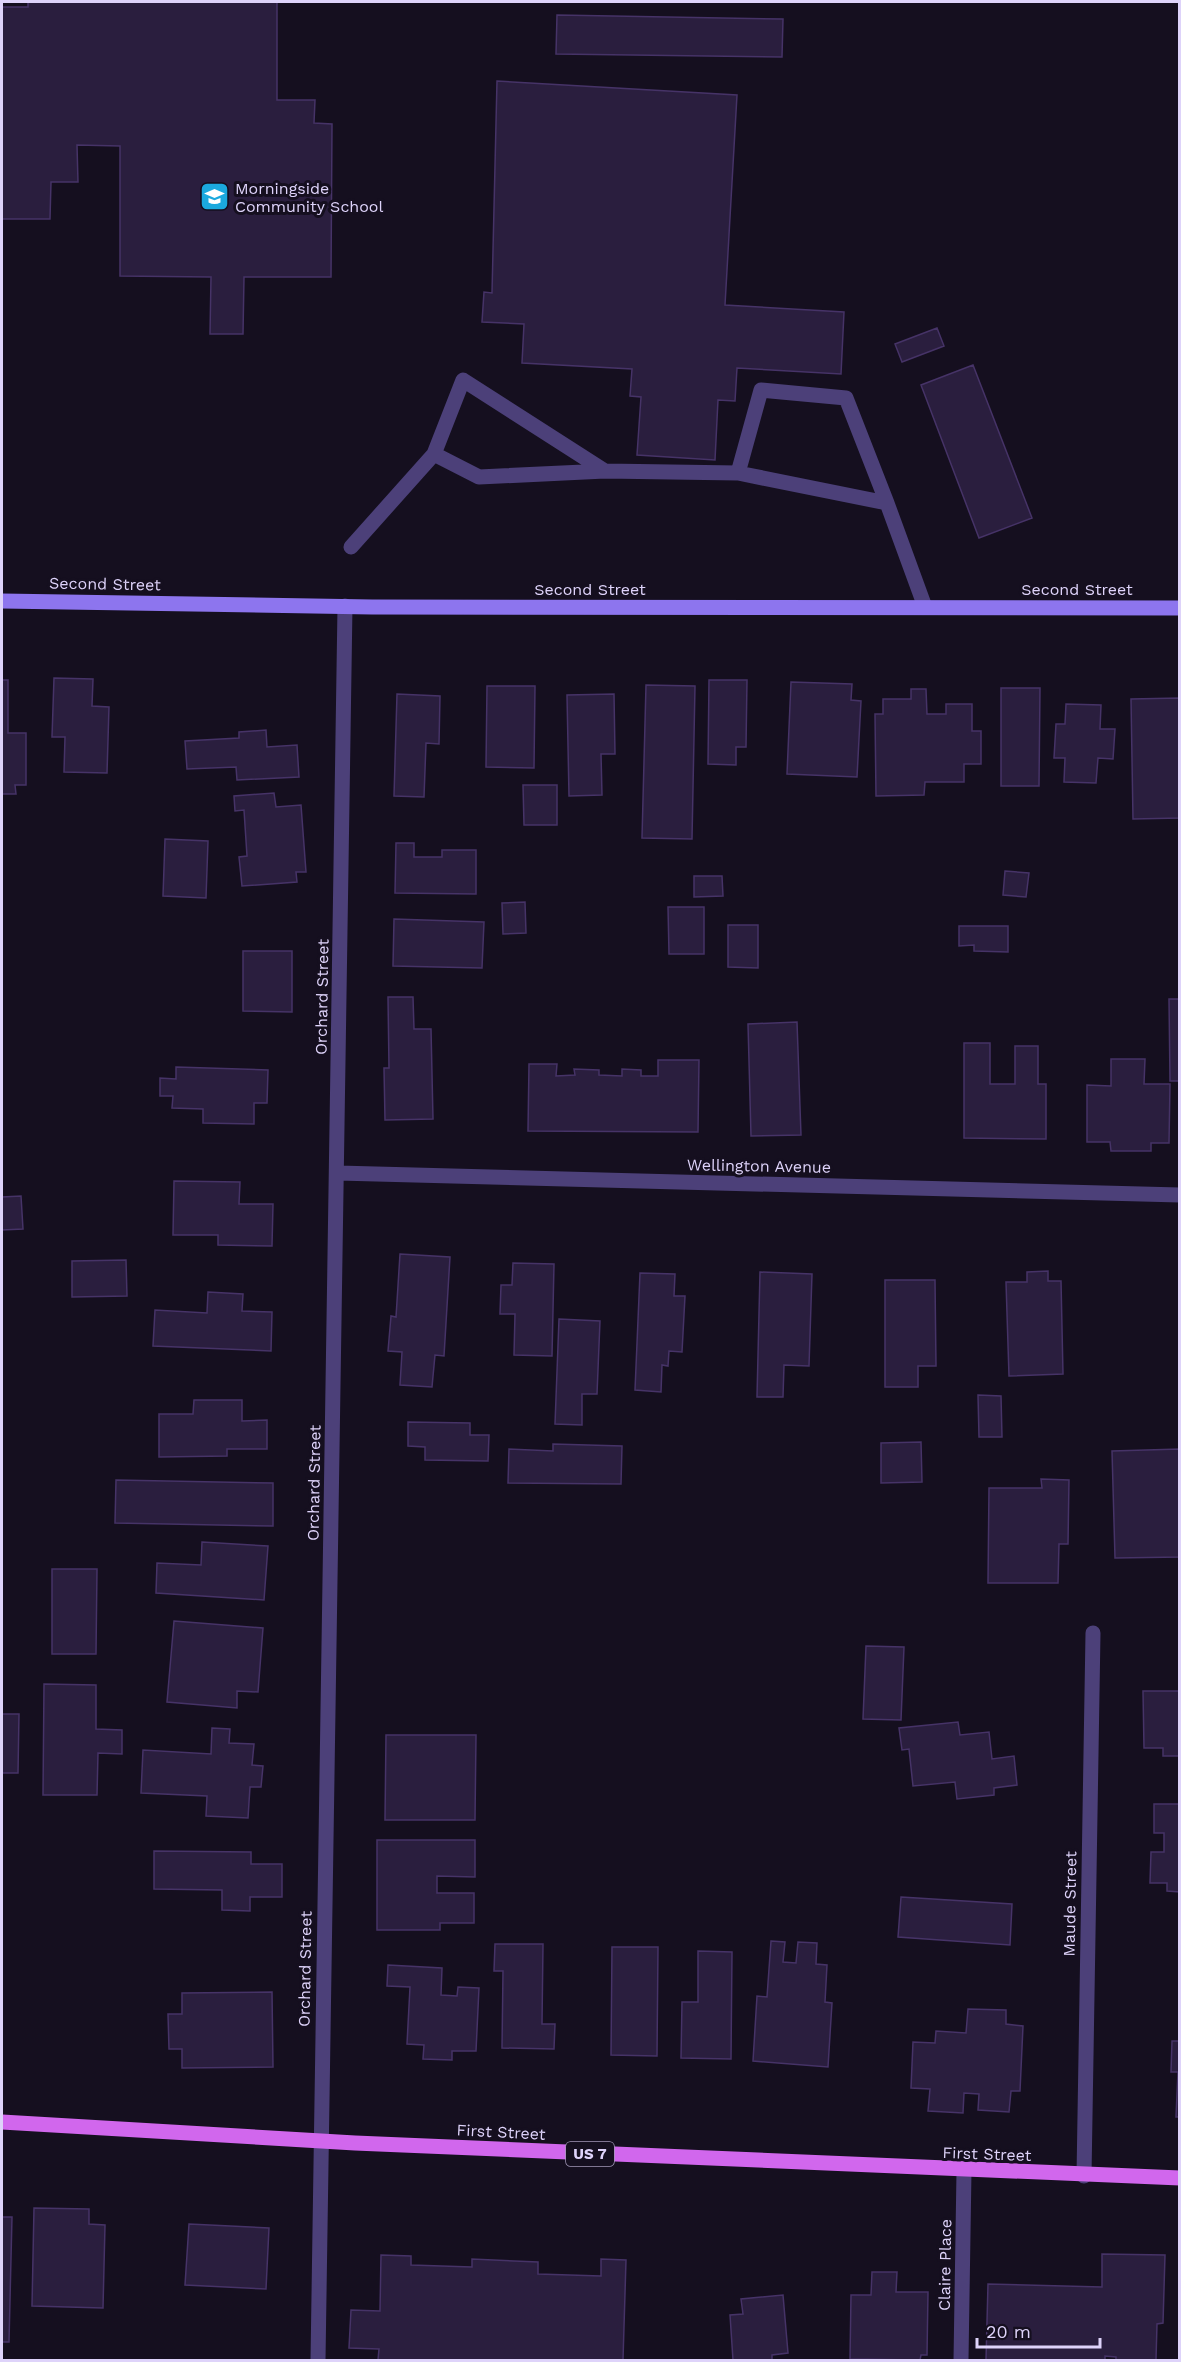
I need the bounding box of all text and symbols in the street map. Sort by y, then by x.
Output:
place label: Morningside Community School [235,179,383,216]
school or university icon: Morningside Community School [198,181,230,213]
street label: Second Street [49,574,161,594]
street label: Second Street [534,580,646,599]
street label: Second Street [1021,580,1133,599]
street label: Orchard Street [311,939,333,1055]
street label: Wellington Avenue [687,1155,831,1177]
street label: Orchard Street [303,1425,325,1541]
street label: Maude Street [1060,1851,1080,1957]
street label: Orchard Street [294,1911,316,2027]
street label: First Street [456,2120,546,2144]
road number: US 7 [566,2142,614,2166]
street label: First Street [942,2143,1032,2165]
street label: Claire Place [935,2219,955,2311]
scale bar [977,2311,1100,2349]
text: 20 m [986,2321,1031,2342]

